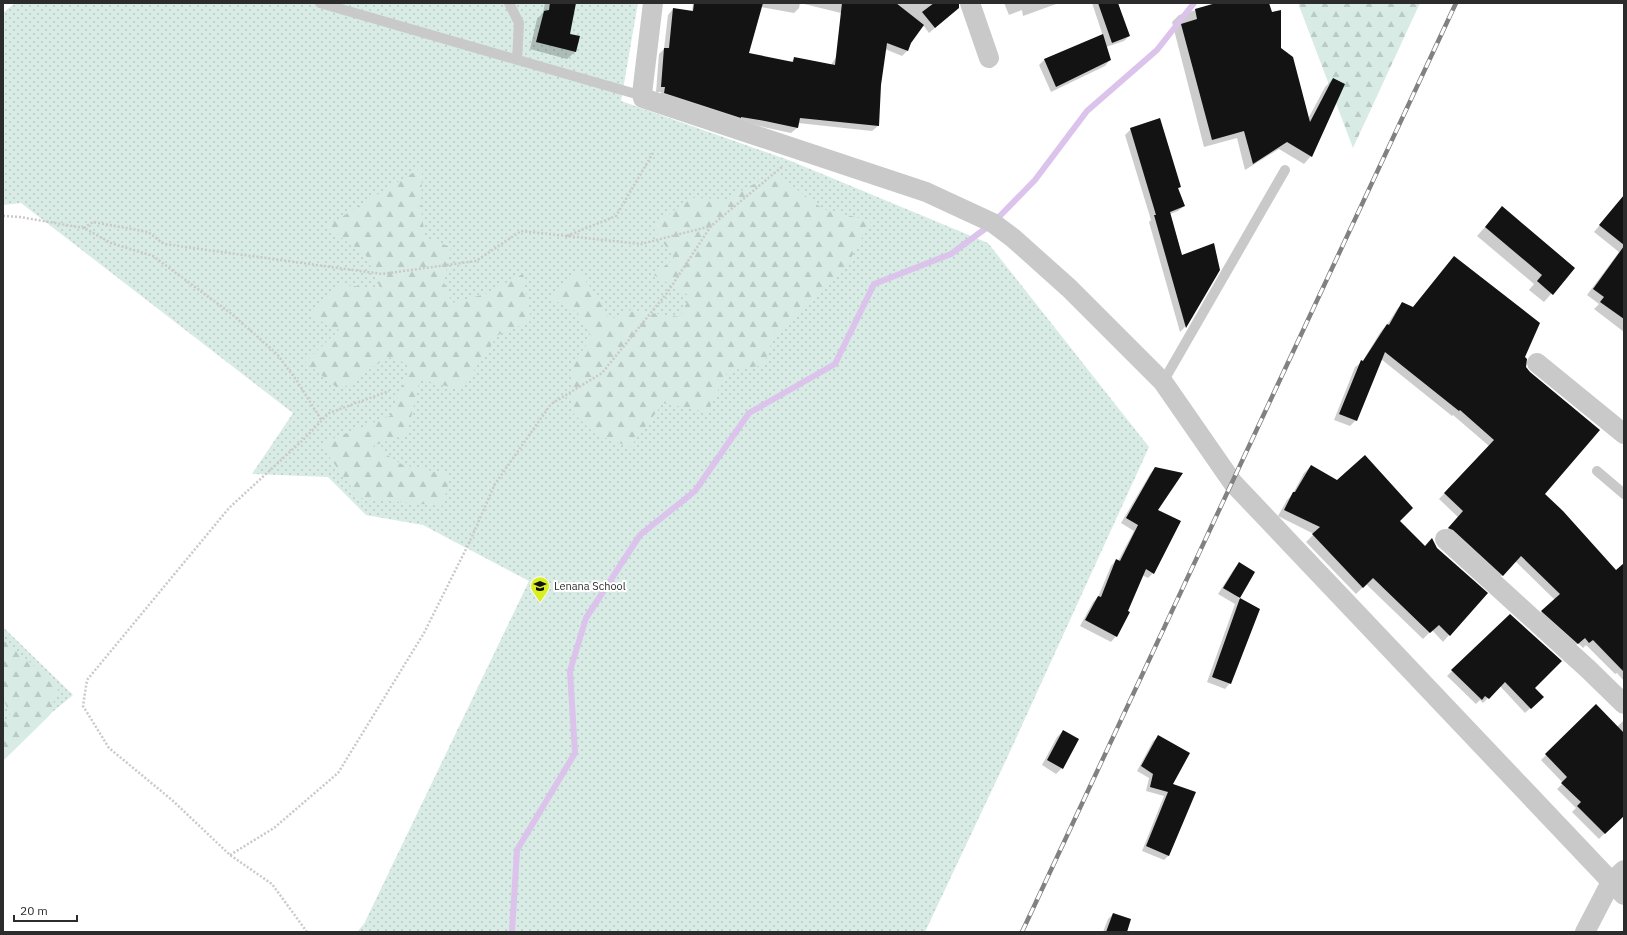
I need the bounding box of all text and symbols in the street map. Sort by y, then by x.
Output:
school or university icon: Lenana School [529,575,551,603]
place label: Lenana School [554,579,626,593]
scale bar [14,897,77,923]
text: 20 m [20,903,48,918]

